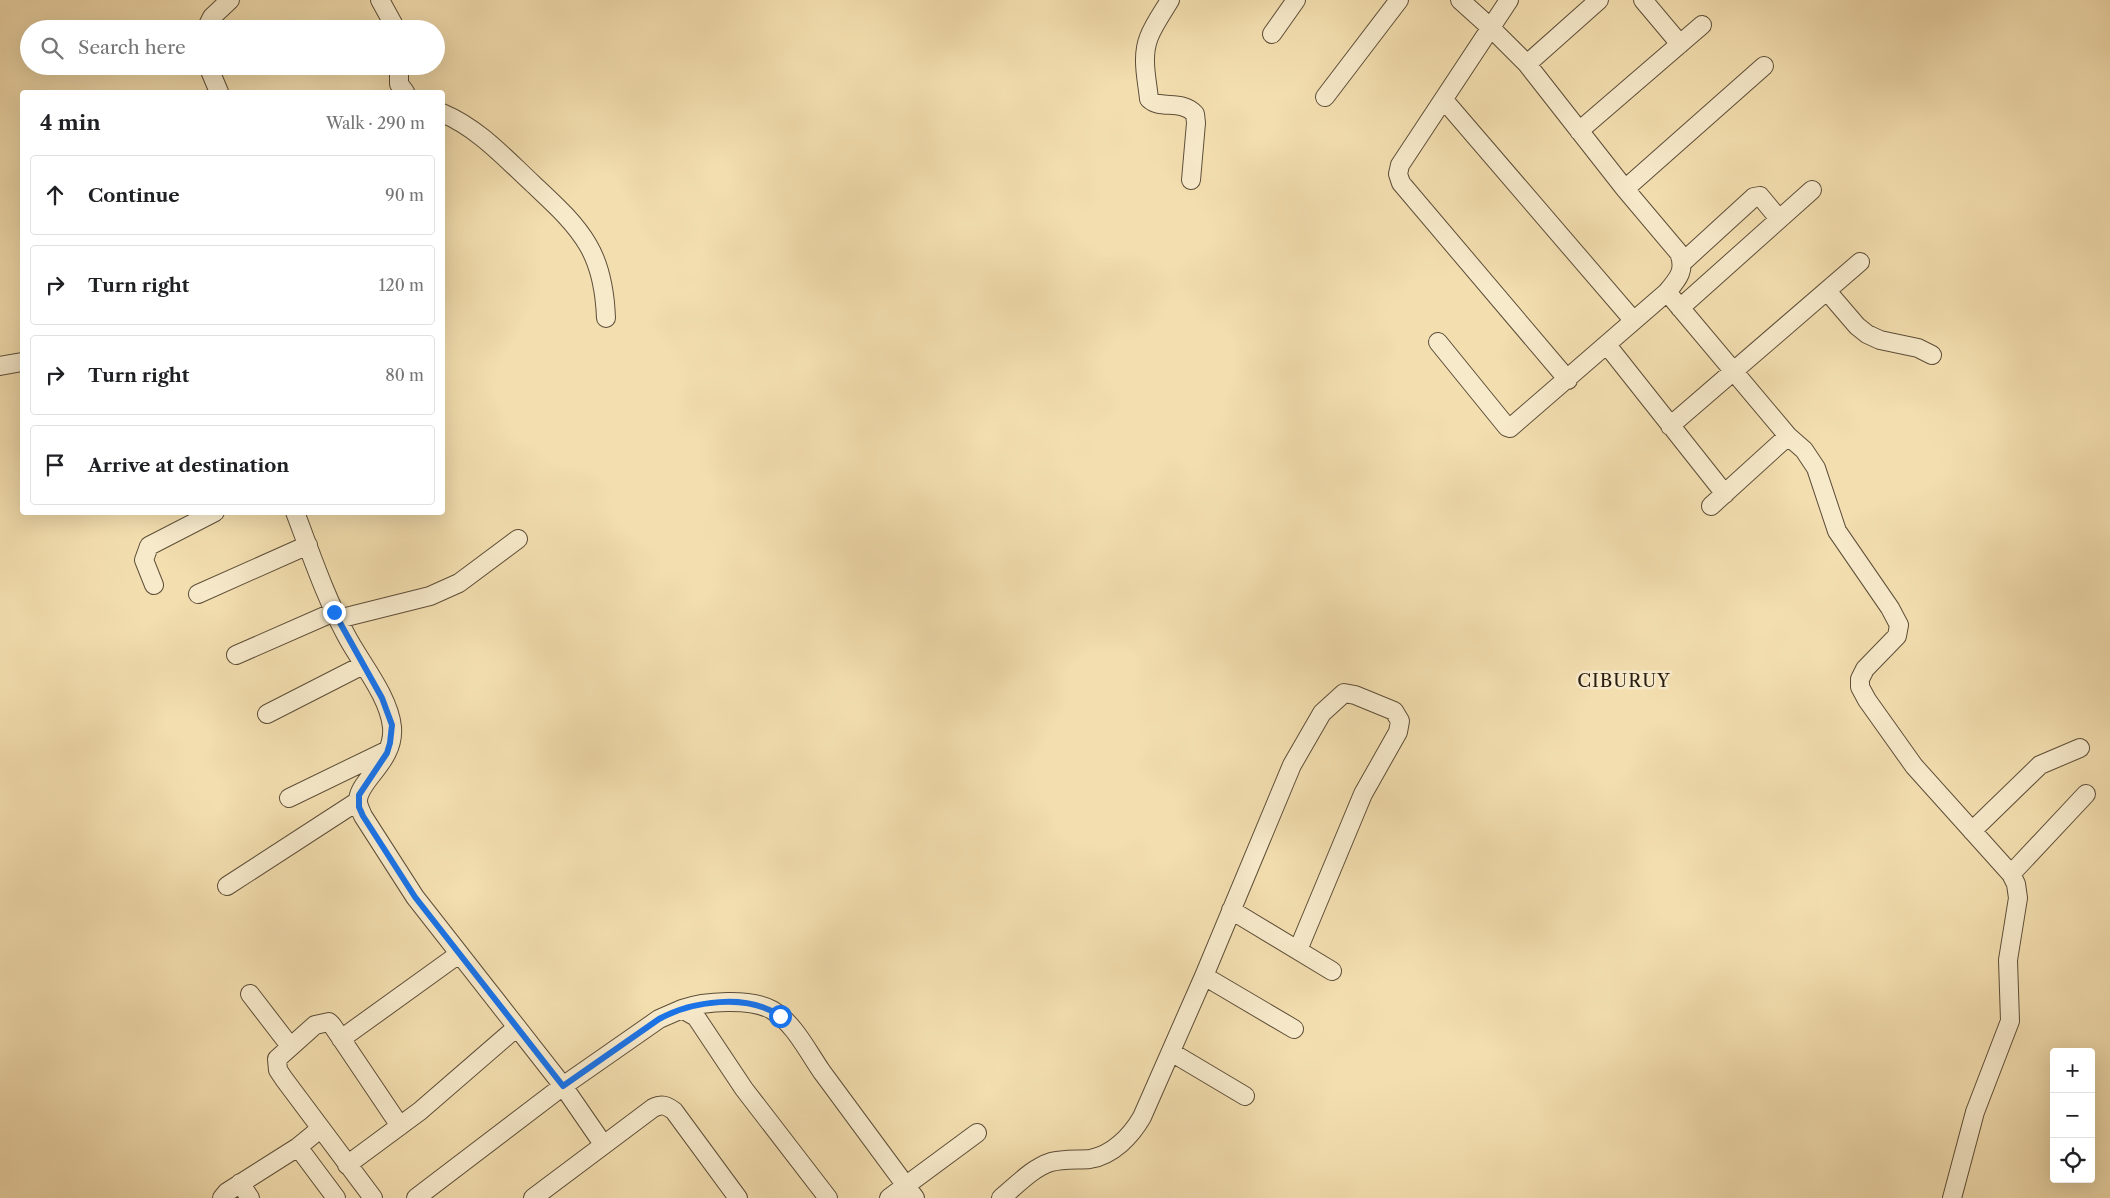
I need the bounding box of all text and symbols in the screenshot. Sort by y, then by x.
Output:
search box [20,20,445,75]
icon: search [38,34,66,62]
text: Search here [78,36,186,59]
text: 4 min [40,110,101,135]
text: Walk · 290 m [326,113,425,133]
icon: ahead [41,181,69,209]
text: Continue [88,184,180,207]
text: 90 m [385,185,424,205]
icon: right [41,271,69,299]
text: Turn right [88,274,189,297]
text: 120 m [379,275,424,295]
icon: right [41,361,69,389]
text: Turn right [88,364,189,387]
text: 80 m [385,365,424,385]
icon: arrive [41,451,69,479]
text: Arrive at destination [88,454,289,477]
route end [323,601,346,624]
district label: CIBURUY [1577,670,1671,692]
route start [769,1005,792,1028]
map controls [2050,1048,2095,1183]
button: + [2050,1048,2095,1093]
button: − [2050,1093,2095,1138]
button: locate [2050,1138,2095,1183]

